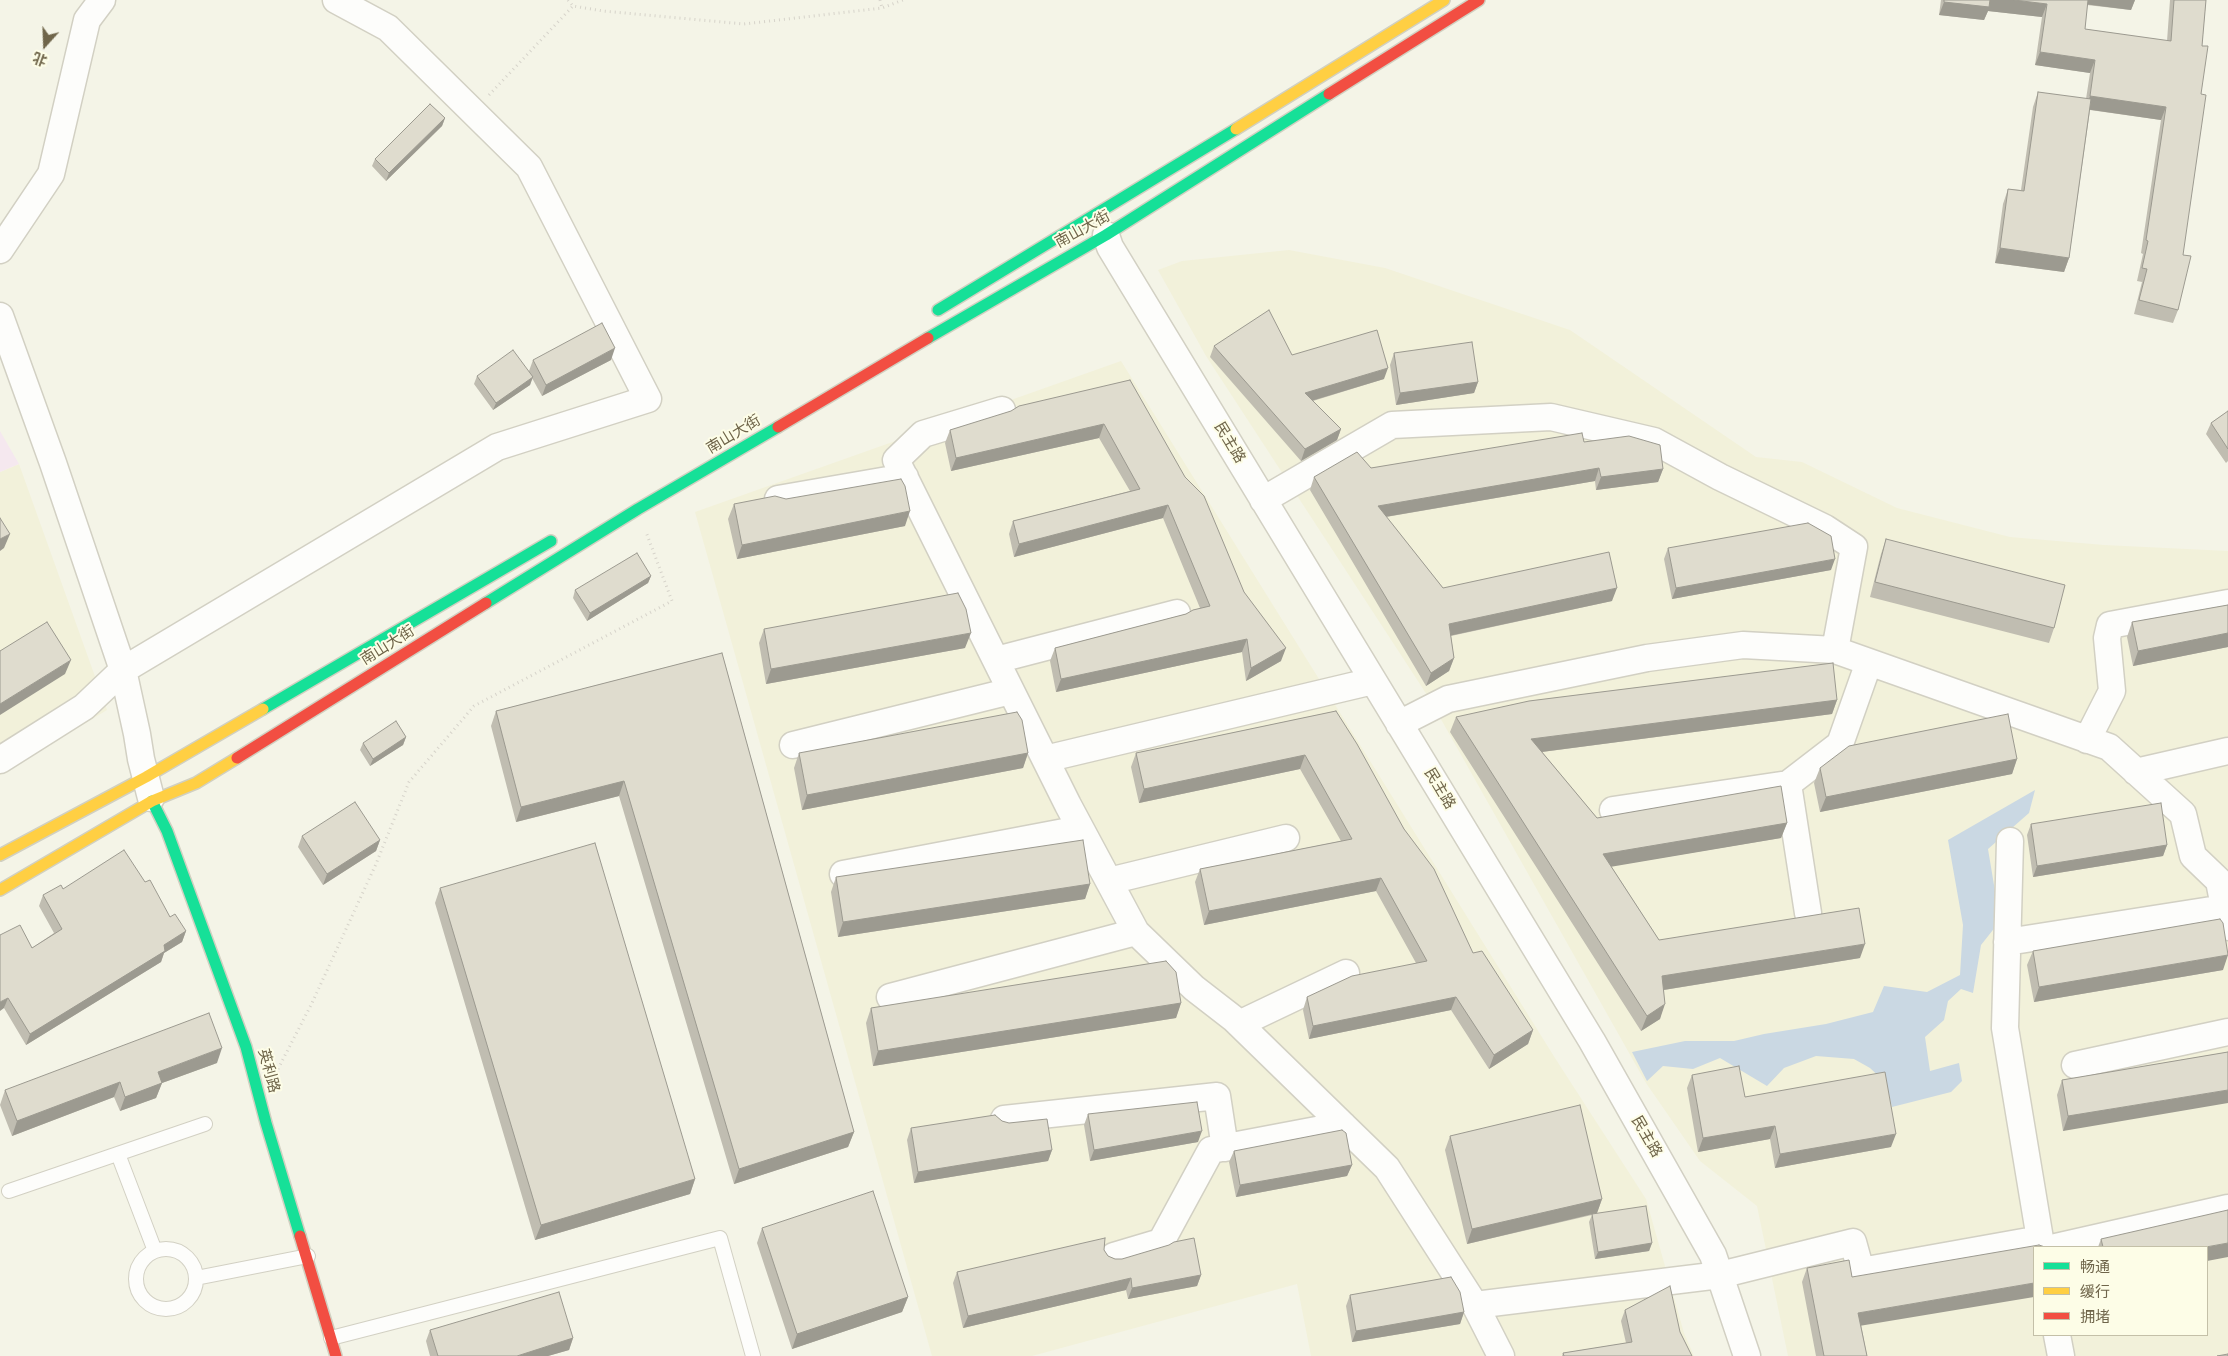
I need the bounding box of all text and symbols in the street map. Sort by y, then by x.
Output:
north arrow [20,20,70,70]
text: 北 [31,49,49,69]
street label: 南山大街 [1052,208,1114,252]
street label: 南山大街 [704,412,764,458]
street label: 民主路 [1210,419,1248,467]
street label: 南山大街 [358,622,418,670]
street label: 民主路 [1420,765,1458,813]
street label: 英利路 [253,1047,283,1095]
street label: 民主路 [1627,1113,1665,1161]
legend [2033,1246,2208,1336]
text: 畅通 [2080,1258,2110,1276]
text: 缓行 [2080,1283,2110,1301]
text: 拥堵 [2080,1308,2110,1326]

